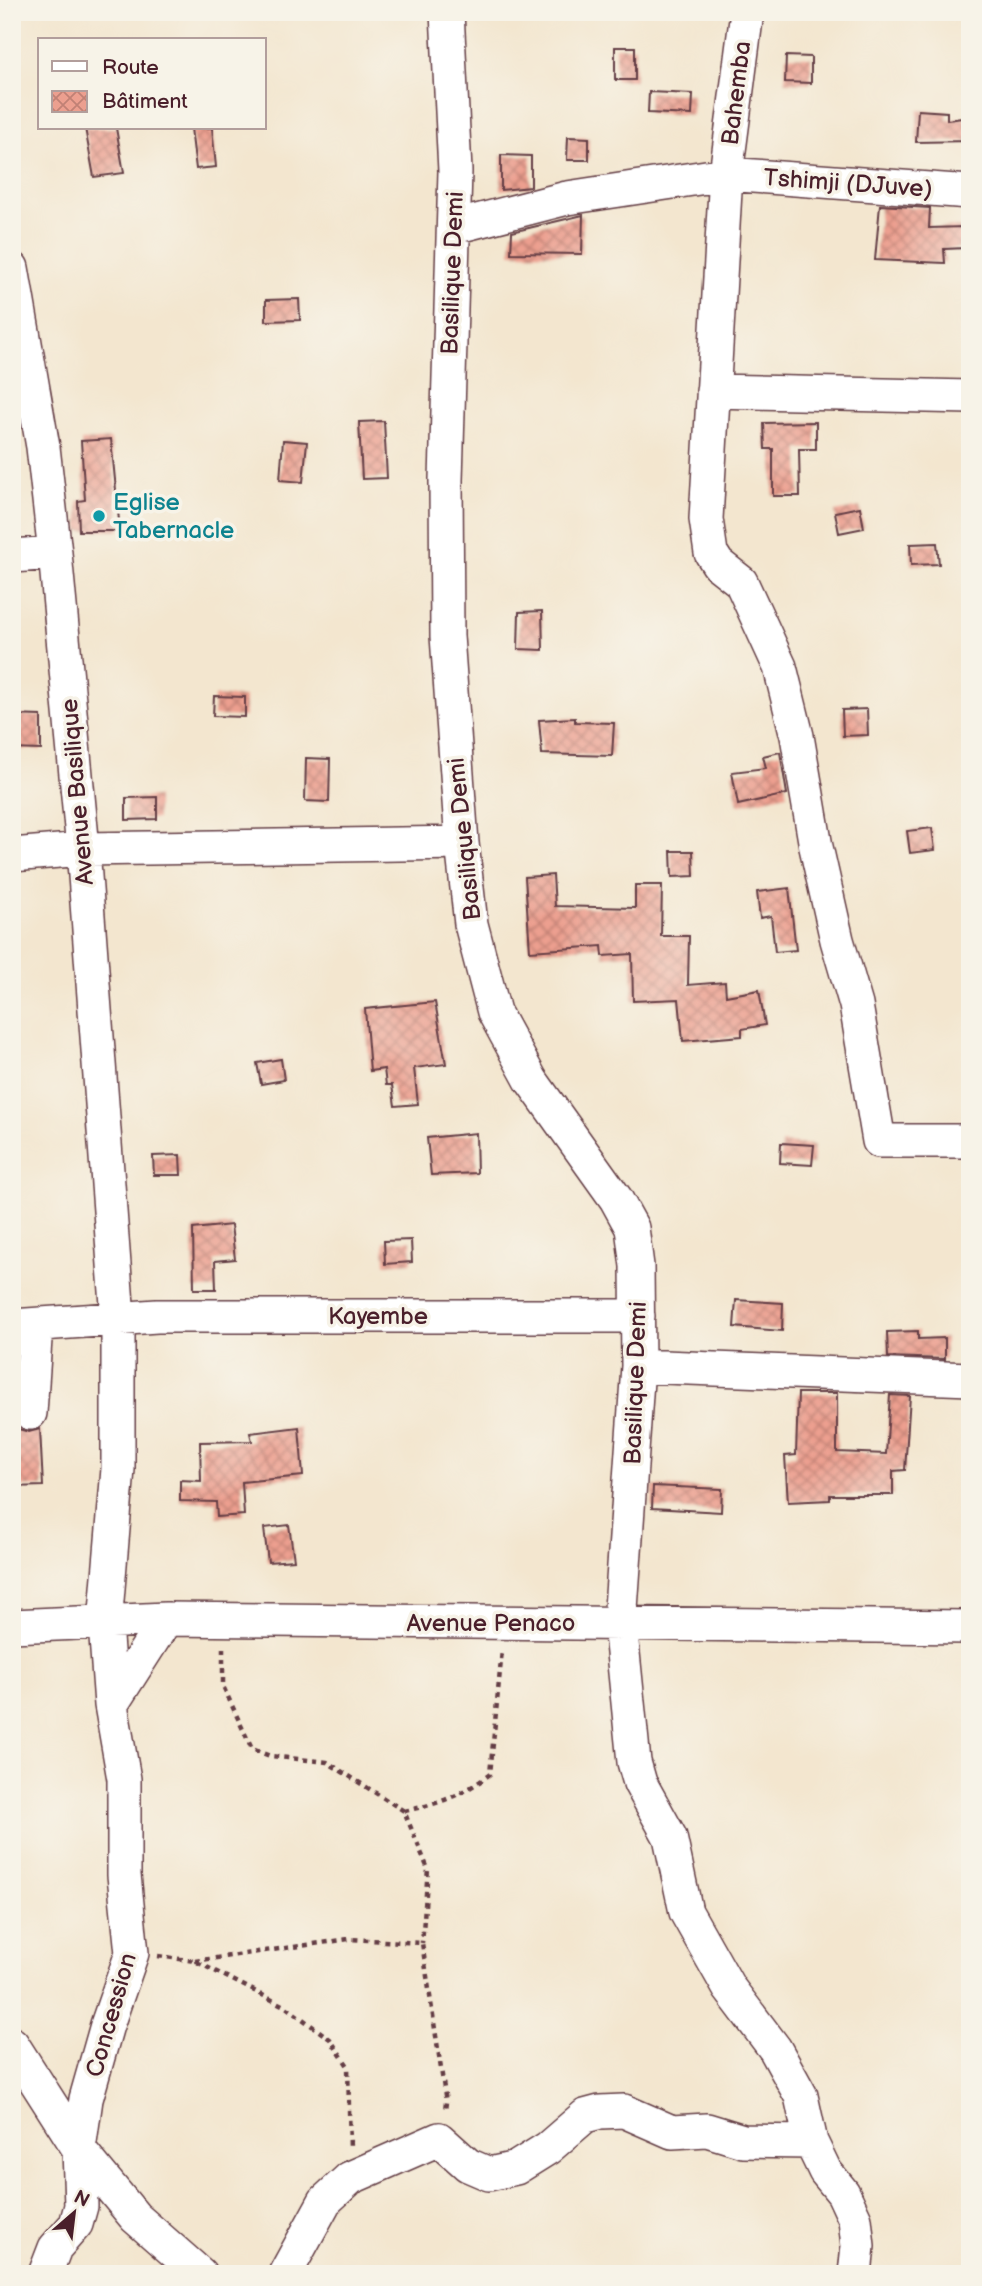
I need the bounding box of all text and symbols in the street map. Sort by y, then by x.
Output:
legend [38,38,266,130]
street label: Bahemba [716,39,757,147]
text: Route [102,55,159,80]
text: Bâtiment [102,89,188,114]
street label: Tshimji (DJuve) [763,163,933,204]
street label: Basilique Demi [435,191,470,355]
place label: Eglise Tabernacle [113,488,234,545]
marker: Eglise Tabernacle [91,508,107,524]
street label: Avenue Basilique [55,697,100,886]
street label: Basilique Demi [442,756,487,922]
street label: Basilique Demi [618,1301,653,1465]
street label: Kayembe [328,1302,428,1331]
street label: Avenue Penaco [407,1609,575,1638]
street label: Concession [80,1950,143,2081]
north arrow [38,2178,108,2248]
text: N [70,2186,93,2213]

